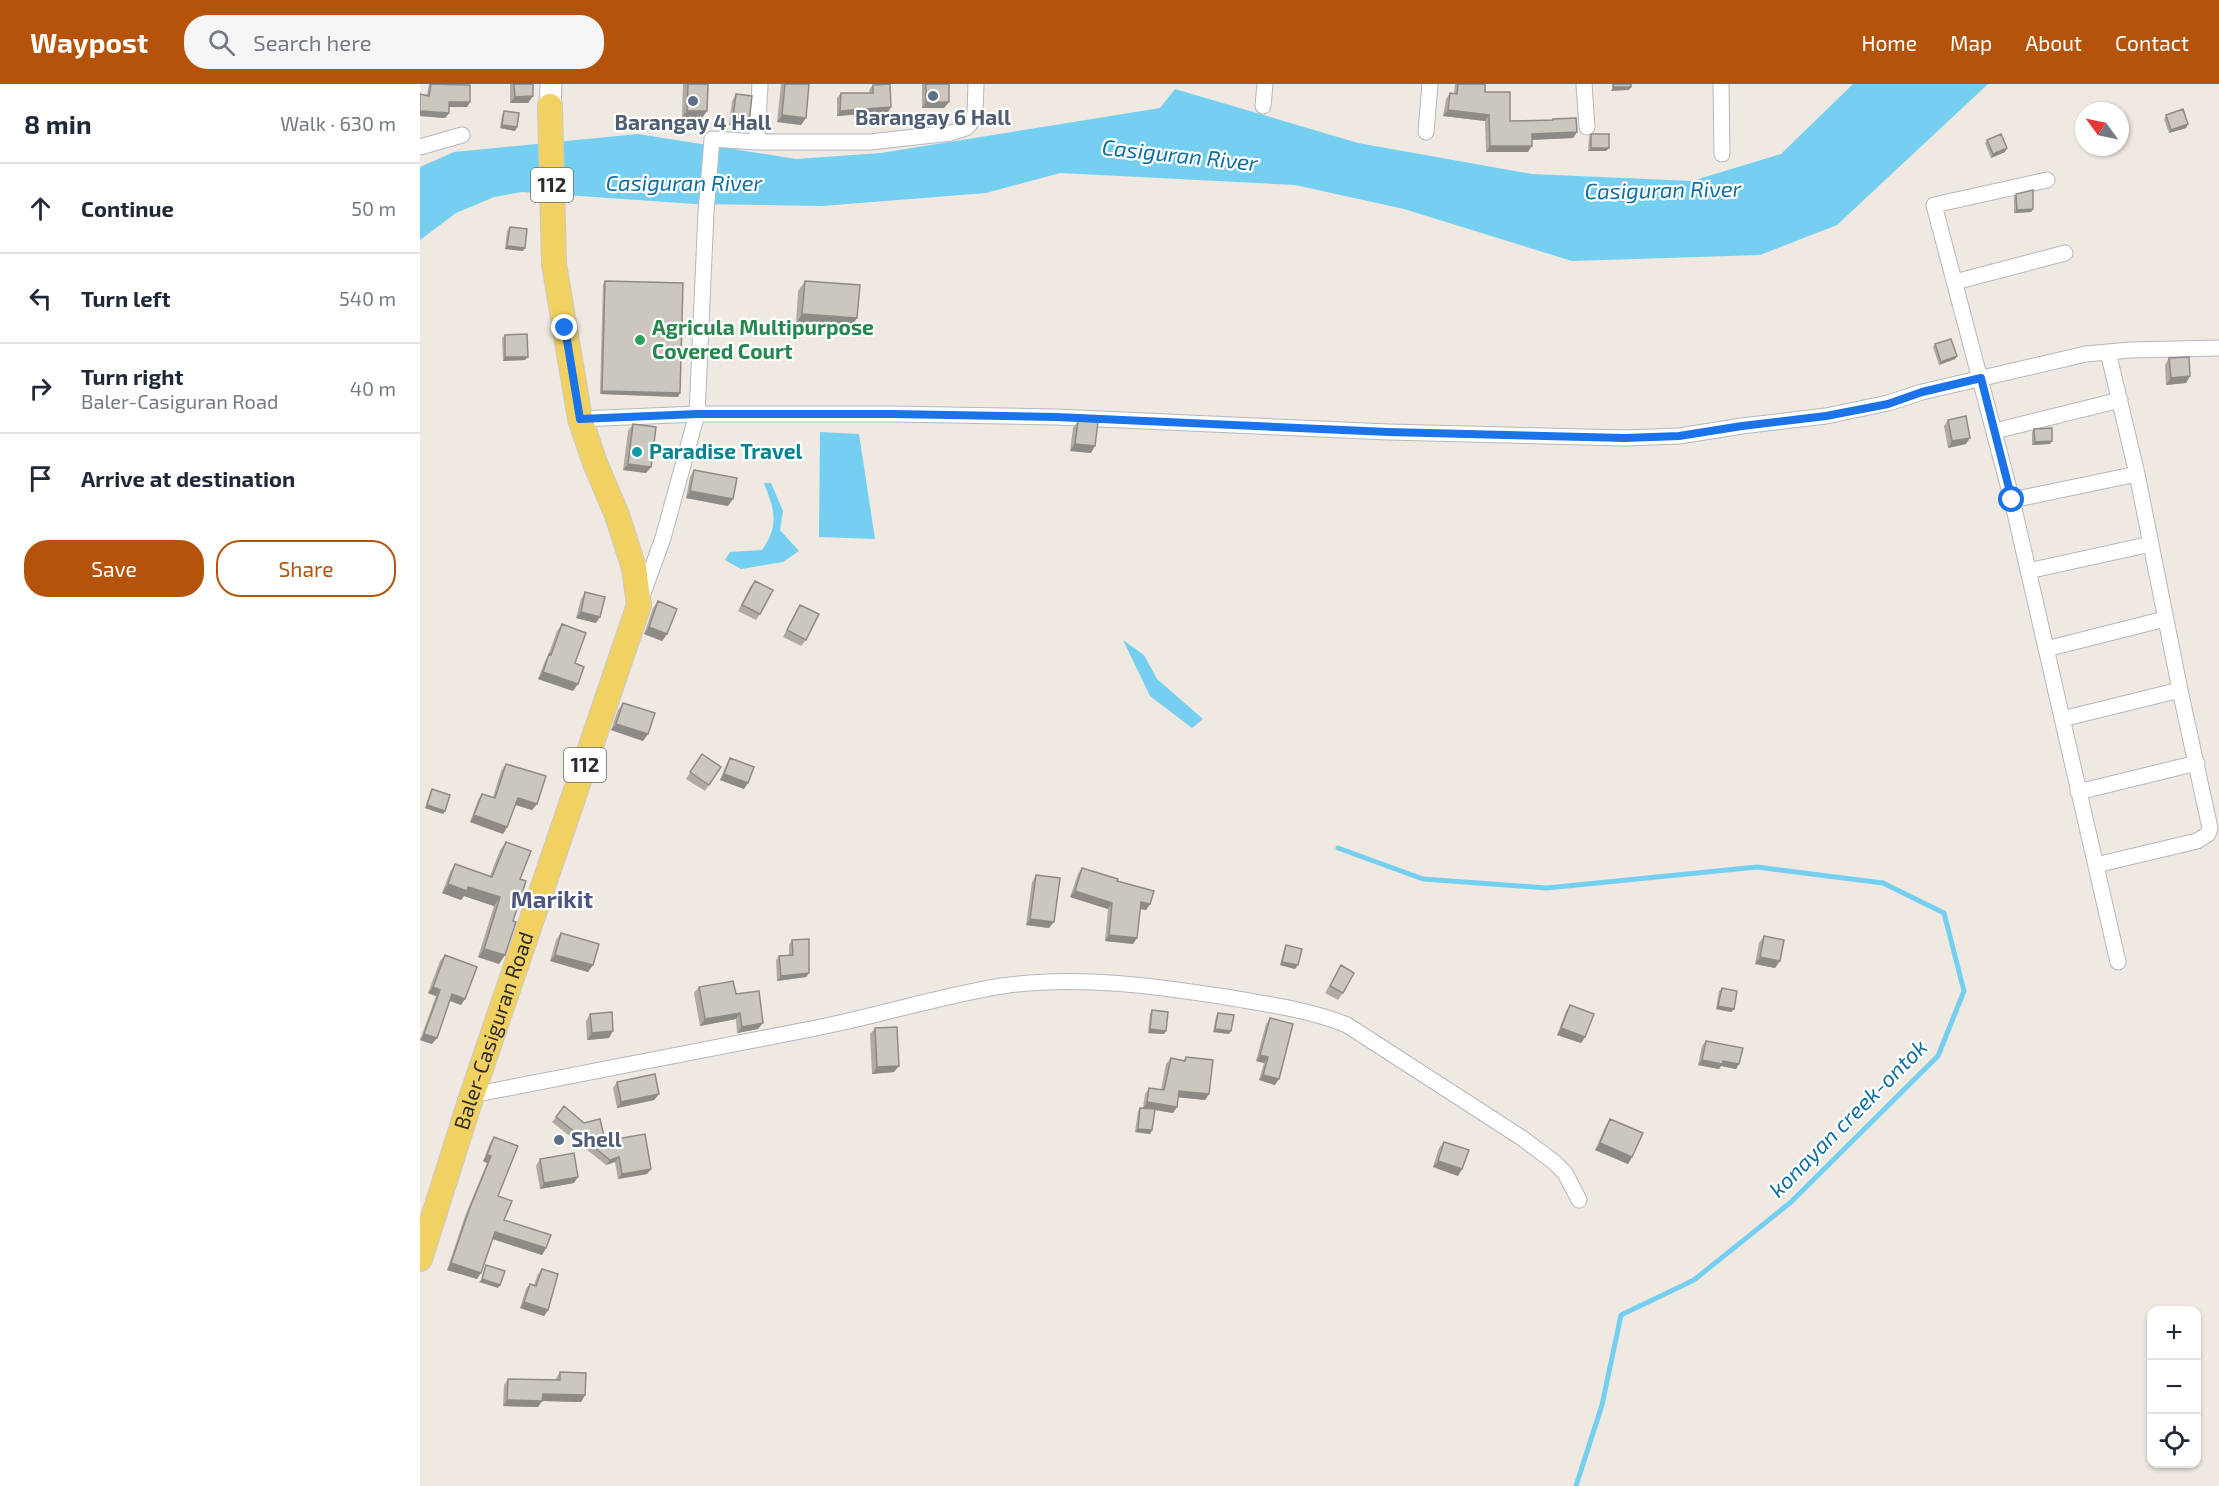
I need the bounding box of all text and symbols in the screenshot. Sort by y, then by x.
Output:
search box [184,15,604,69]
text: Waypost [30,25,148,59]
icon: search [205,26,238,59]
text: Search here [253,29,372,55]
text: Home [1861,30,1917,55]
text: Map [1950,30,1992,55]
text: About [2025,30,2082,55]
text: Contact [2115,30,2189,55]
marker: Barangay 6 Hall [926,89,940,103]
marker: Barangay 4 Hall [686,94,700,108]
north arrow [2075,102,2129,156]
place label: Barangay 6 Hall [855,104,1011,130]
text: 8 min [24,108,92,139]
place label: Barangay 4 Hall [614,109,772,135]
text: Walk · 630 m [280,111,396,135]
water label: Casiguran River [1101,133,1261,175]
road number: 112 [531,168,573,202]
water label: Casiguran River [606,169,764,195]
water label: Casiguran River [1584,175,1743,203]
icon: ahead [24,192,57,225]
text: Continue [81,195,174,221]
text: 50 m [351,196,396,220]
icon: left [24,282,57,315]
text: Turn left [81,285,170,311]
text: 540 m [339,286,396,310]
route end [551,314,577,340]
place label: Agricula Multipurpose Covered Court [652,314,874,363]
marker: Agricula Multipurpose Covered Court [633,333,647,347]
text: Turn right [81,363,183,389]
icon: right [24,372,57,405]
text: 40 m [350,376,396,400]
text: Baler-Casiguran Road [81,389,278,413]
place label: Paradise Travel [649,438,803,463]
marker: Paradise Travel [630,445,644,459]
icon: arrive [24,462,57,495]
text: Arrive at destination [81,465,295,491]
route start [1998,486,2024,512]
button: Save [24,540,204,597]
button: Share [216,540,396,597]
road number: 112 [564,748,606,782]
district label: Marikit [511,884,593,913]
street label: Baler-Casiguran Road [448,928,538,1132]
water label: konayan creek-ontok [1763,1033,1932,1202]
place label: Shell [571,1126,622,1151]
marker: Shell [552,1133,566,1147]
map controls [2147,1306,2201,1468]
button: + [2147,1306,2201,1360]
button: − [2147,1360,2201,1414]
button: locate [2147,1414,2201,1468]

